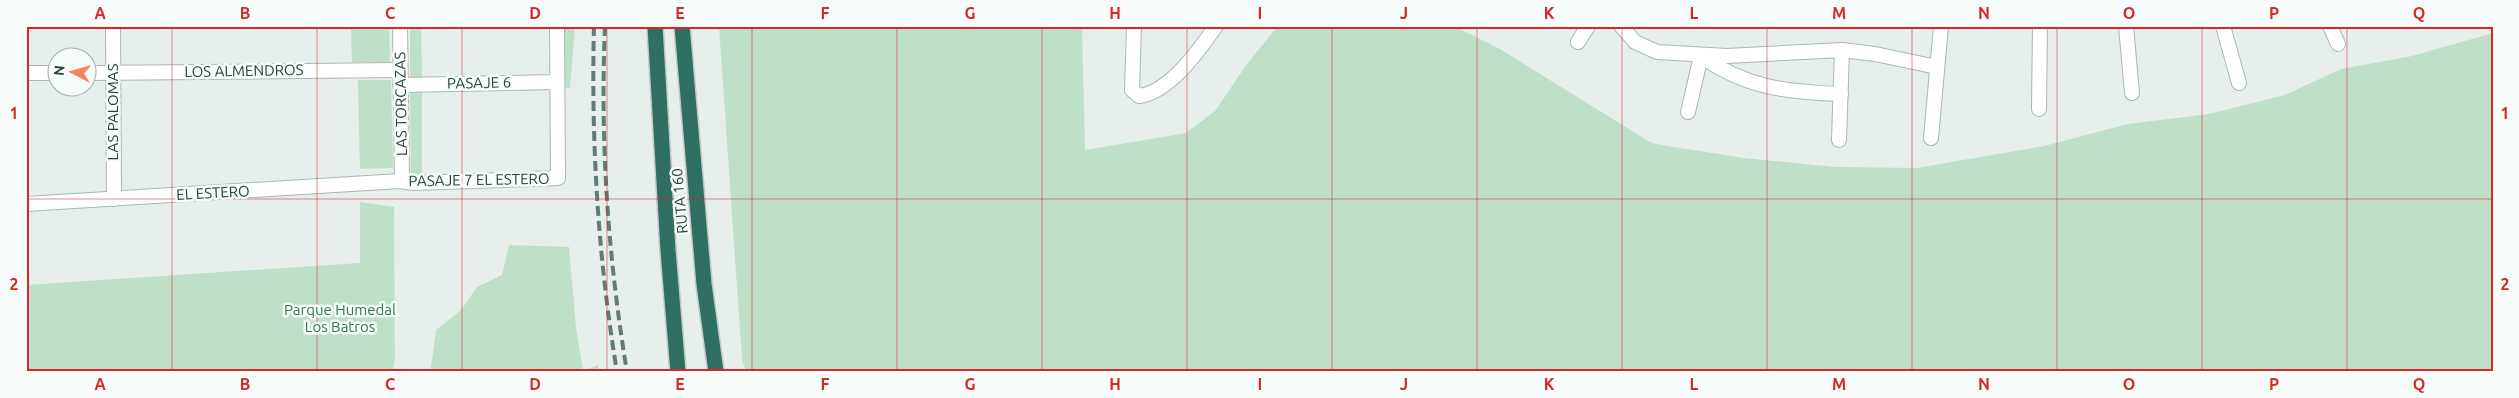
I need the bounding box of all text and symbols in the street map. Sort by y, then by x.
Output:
text: A [94,4,106,22]
text: B [240,4,250,22]
text: C [385,4,395,22]
text: D [529,4,541,22]
text: E [675,4,685,22]
text: F [821,4,830,22]
text: G [964,4,976,22]
text: H [1109,4,1121,22]
text: I [1258,4,1262,22]
text: J [1400,4,1408,22]
text: K [1544,4,1555,22]
text: L [1690,4,1699,22]
text: M [1832,4,1846,22]
text: N [1978,4,1990,22]
text: O [2123,4,2135,22]
text: P [2269,4,2279,22]
text: Q [2413,4,2425,22]
north arrow [48,48,98,98]
street label: LAS TORCAZAS [391,52,410,156]
street label: LOS ALMENDROS [184,61,304,80]
street label: LAS PALOMAS [104,63,121,161]
text: N [51,65,68,77]
street label: PASAJE 6 [447,73,511,92]
text: 1 [9,104,19,122]
text: 1 [2500,104,2510,122]
street label: RUTA 160 [668,168,691,234]
street label: PASAJE 7 EL ESTERO [408,170,550,189]
street label: EL ESTERO [176,182,250,203]
text: 2 [9,275,19,293]
text: 2 [2500,275,2510,293]
park label: Parque Humedal Los Batros [284,301,396,335]
text: A [94,375,106,393]
text: B [240,375,250,393]
text: C [385,375,395,393]
text: D [529,375,541,393]
text: E [675,375,685,393]
text: F [821,375,830,393]
text: G [964,375,976,393]
text: H [1109,375,1121,393]
text: I [1258,375,1262,393]
text: J [1400,375,1408,393]
text: K [1544,375,1555,393]
text: L [1690,375,1699,393]
text: M [1832,375,1846,393]
text: N [1978,375,1990,393]
text: O [2123,375,2135,393]
text: P [2269,375,2279,393]
text: Q [2413,375,2425,393]

